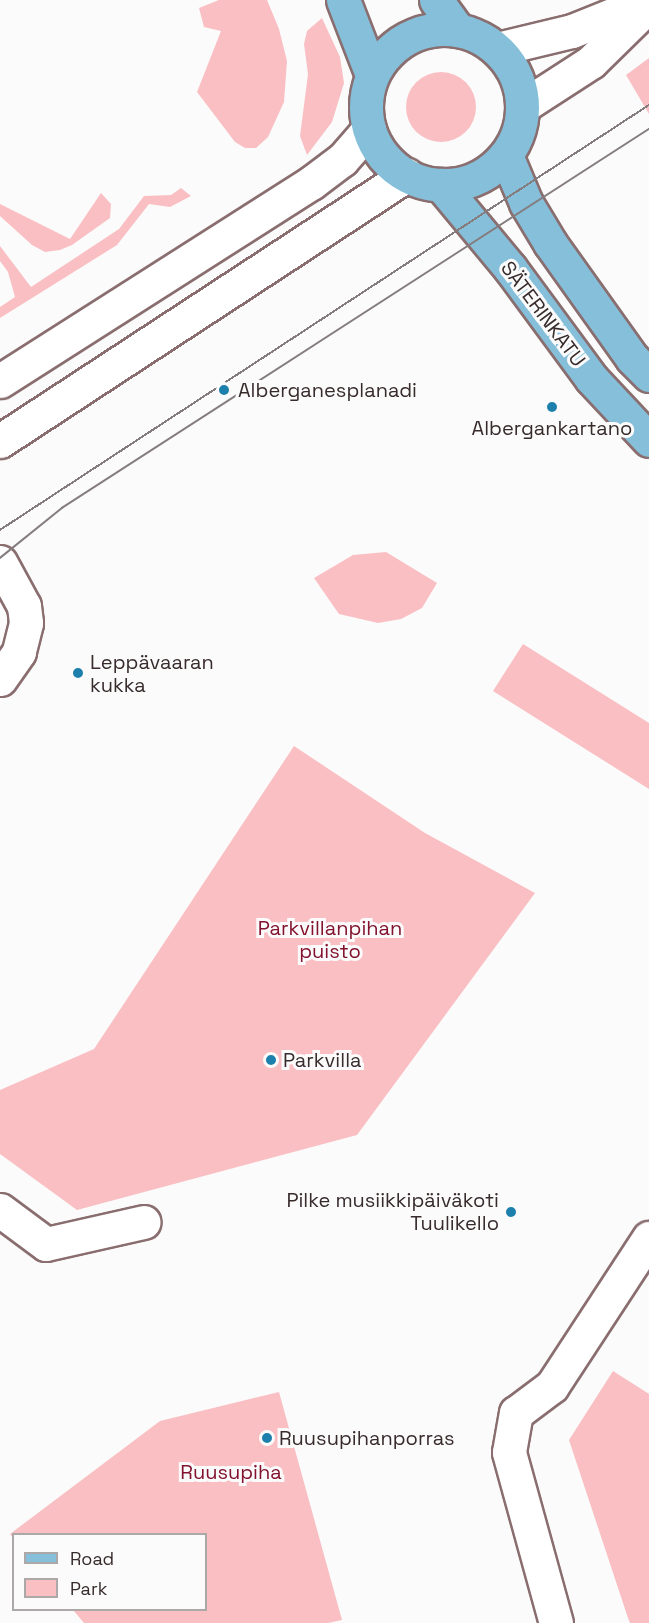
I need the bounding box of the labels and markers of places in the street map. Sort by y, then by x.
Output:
place label: Alberganesplanadi [238,378,417,402]
marker: Alberganesplanadi [215,381,233,399]
marker: Albergankartano [545,400,559,414]
place label: Albergankartano [472,416,632,440]
place label: Leppävaaran kukka [90,650,214,697]
marker: Leppävaaran kukka [71,666,85,680]
place label: Parkvilla [283,1048,362,1072]
marker: Parkvilla [264,1053,278,1067]
place label: Pilke musiikkipäiväkoti Tuulikello [286,1188,499,1235]
marker: Pilke musiikkipäiväkoti Tuulikello [504,1205,518,1219]
place label: Ruusupihanporras [279,1426,455,1450]
marker: Ruusupihanporras [260,1431,274,1445]

